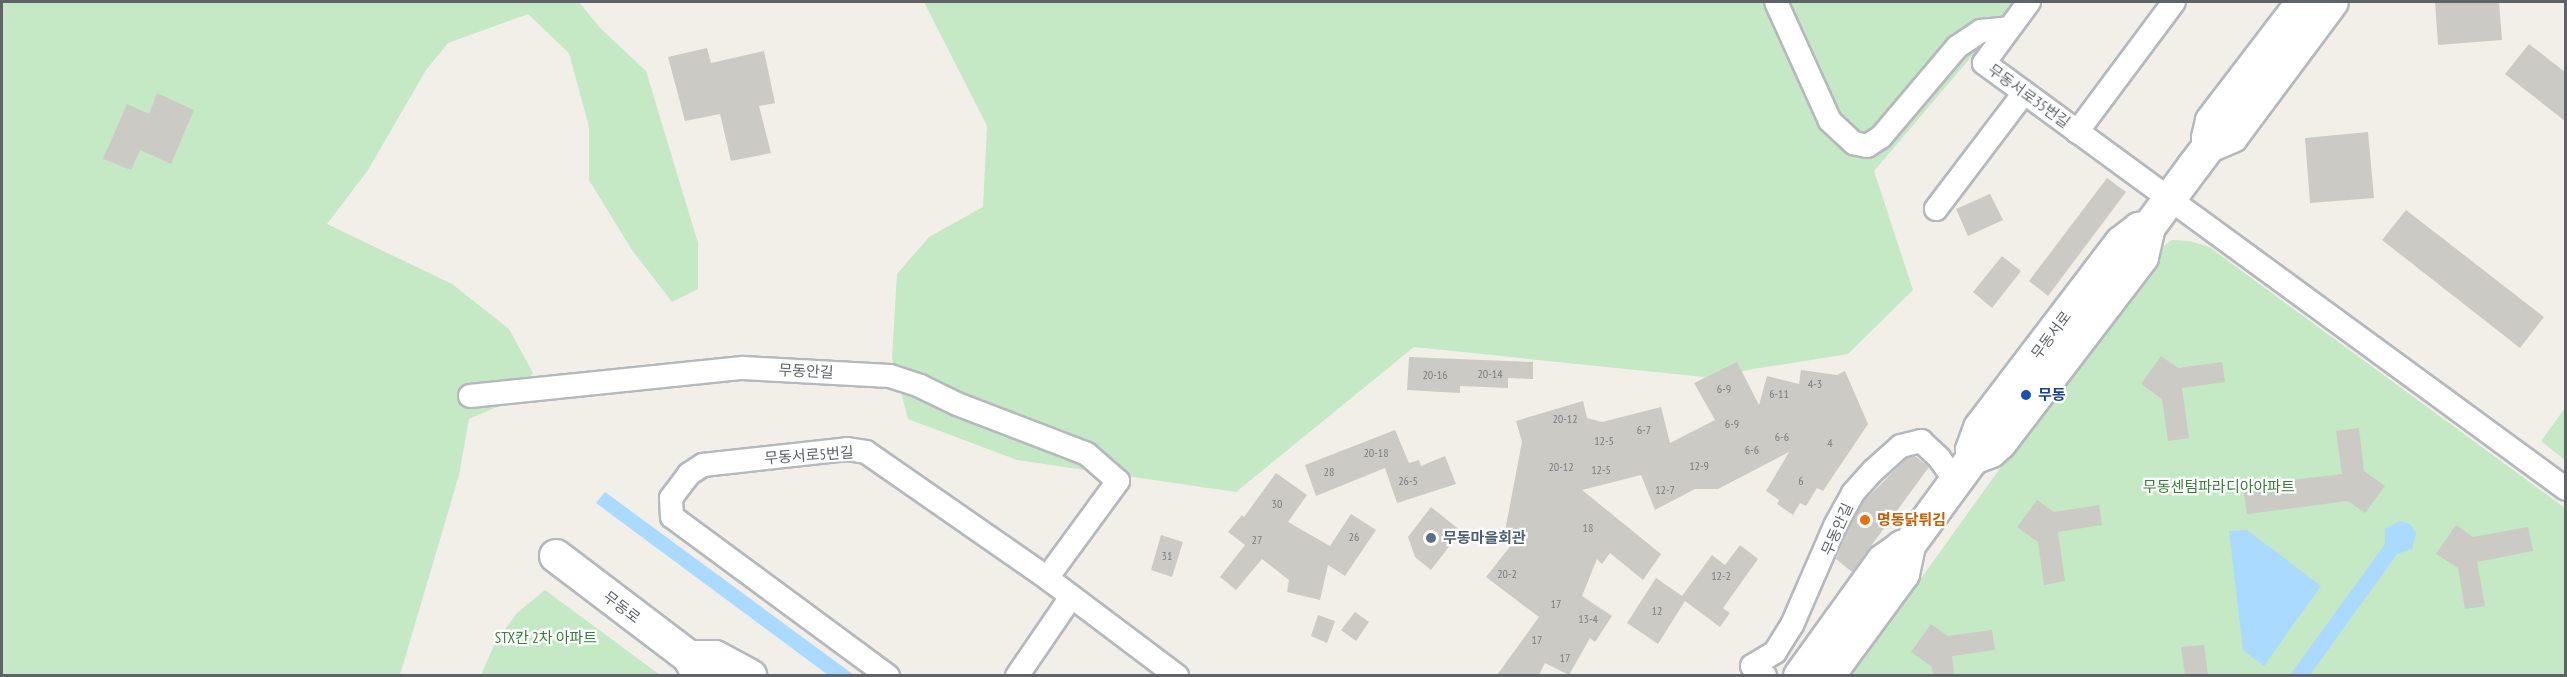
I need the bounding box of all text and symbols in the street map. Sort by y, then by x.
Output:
street label: 무동서로35번길 [1985,60,2073,132]
street label: 무동서로 [2027,308,2075,362]
street label: 무동안길 [778,361,834,381]
house number: 20-14 [1477,367,1503,381]
house number: 20-16 [1422,368,1448,382]
house number: 4-3 [1808,377,1822,391]
house number: 6-9 [1717,382,1731,396]
place label: 무동 [2038,386,2066,404]
house number: 6-11 [1769,387,1789,401]
marker: 무동 [2019,388,2033,402]
house number: 20-12 [1552,412,1578,426]
house number: 6-9 [1725,417,1739,431]
house number: 6-7 [1637,423,1651,437]
house number: 6-6 [1775,430,1789,444]
house number: 12-5 [1594,434,1614,448]
house number: 4 [1827,436,1833,450]
street label: 무동서로5번길 [764,443,854,467]
house number: 6-6 [1745,443,1759,457]
house number: 20-18 [1363,446,1389,460]
house number: 12-9 [1689,459,1709,473]
house number: 20-12 [1548,460,1574,474]
house number: 12-5 [1591,463,1611,477]
house number: 28 [1324,465,1334,479]
house number: 26-5 [1398,474,1418,488]
house number: 6 [1798,474,1804,488]
park label: 무동센텀파라디아아파트 [2143,478,2295,496]
house number: 12-7 [1655,483,1675,497]
house number: 30 [1272,497,1282,511]
street label: 무동안길 [1818,500,1856,558]
place label: 명동닭튀김 [1877,511,1946,529]
marker: 명동닭튀김 [1858,513,1872,527]
house number: 18 [1583,521,1593,535]
place label: 무동마을회관 [1443,529,1526,547]
house number: 26 [1349,530,1359,544]
marker: 무동마을회관 [1424,531,1438,545]
house number: 27 [1252,533,1262,547]
house number: 31 [1162,549,1172,563]
house number: 20-2 [1497,567,1517,581]
house number: 12-2 [1711,569,1731,583]
street label: 무동로 [600,587,644,627]
house number: 17 [1551,597,1561,611]
house number: 12 [1652,604,1662,618]
house number: 13-4 [1578,612,1598,626]
park label: STX칸 2차 아파트 [495,629,597,647]
house number: 17 [1532,633,1542,647]
house number: 17 [1560,651,1570,665]

